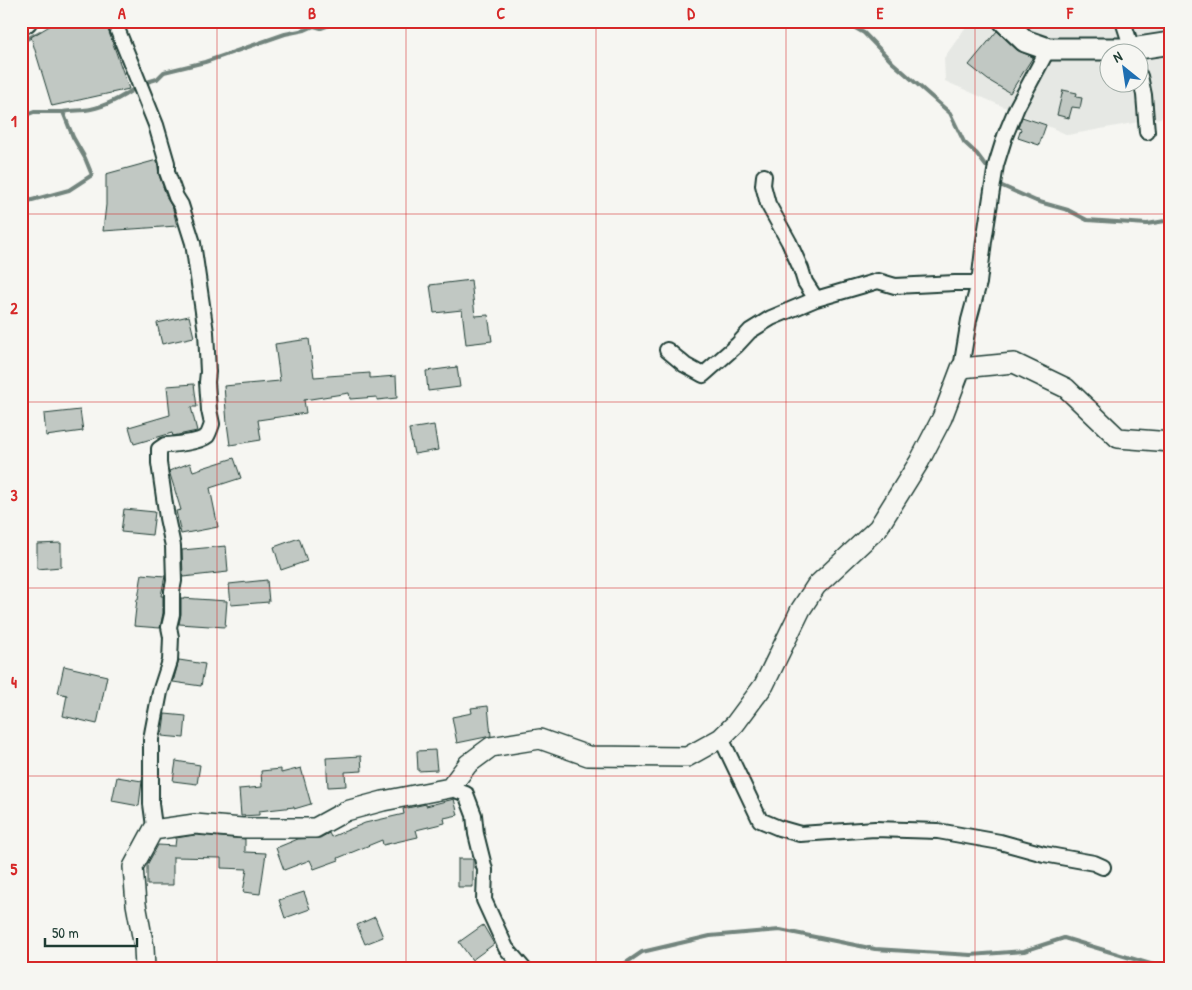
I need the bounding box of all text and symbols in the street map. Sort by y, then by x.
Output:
text: A [118,2,126,24]
text: B [308,2,316,24]
text: C [497,2,506,24]
text: D [687,2,695,24]
text: E [876,2,884,24]
text: F [1066,2,1074,24]
north arrow [1100,42,1150,92]
text: N [1109,46,1126,66]
text: 1 [11,110,17,132]
text: 2 [10,297,18,319]
text: 3 [10,484,18,506]
text: 4 [11,671,17,693]
text: 5 [11,858,18,880]
scale bar [45,915,138,947]
text: 50 m [52,922,79,943]

